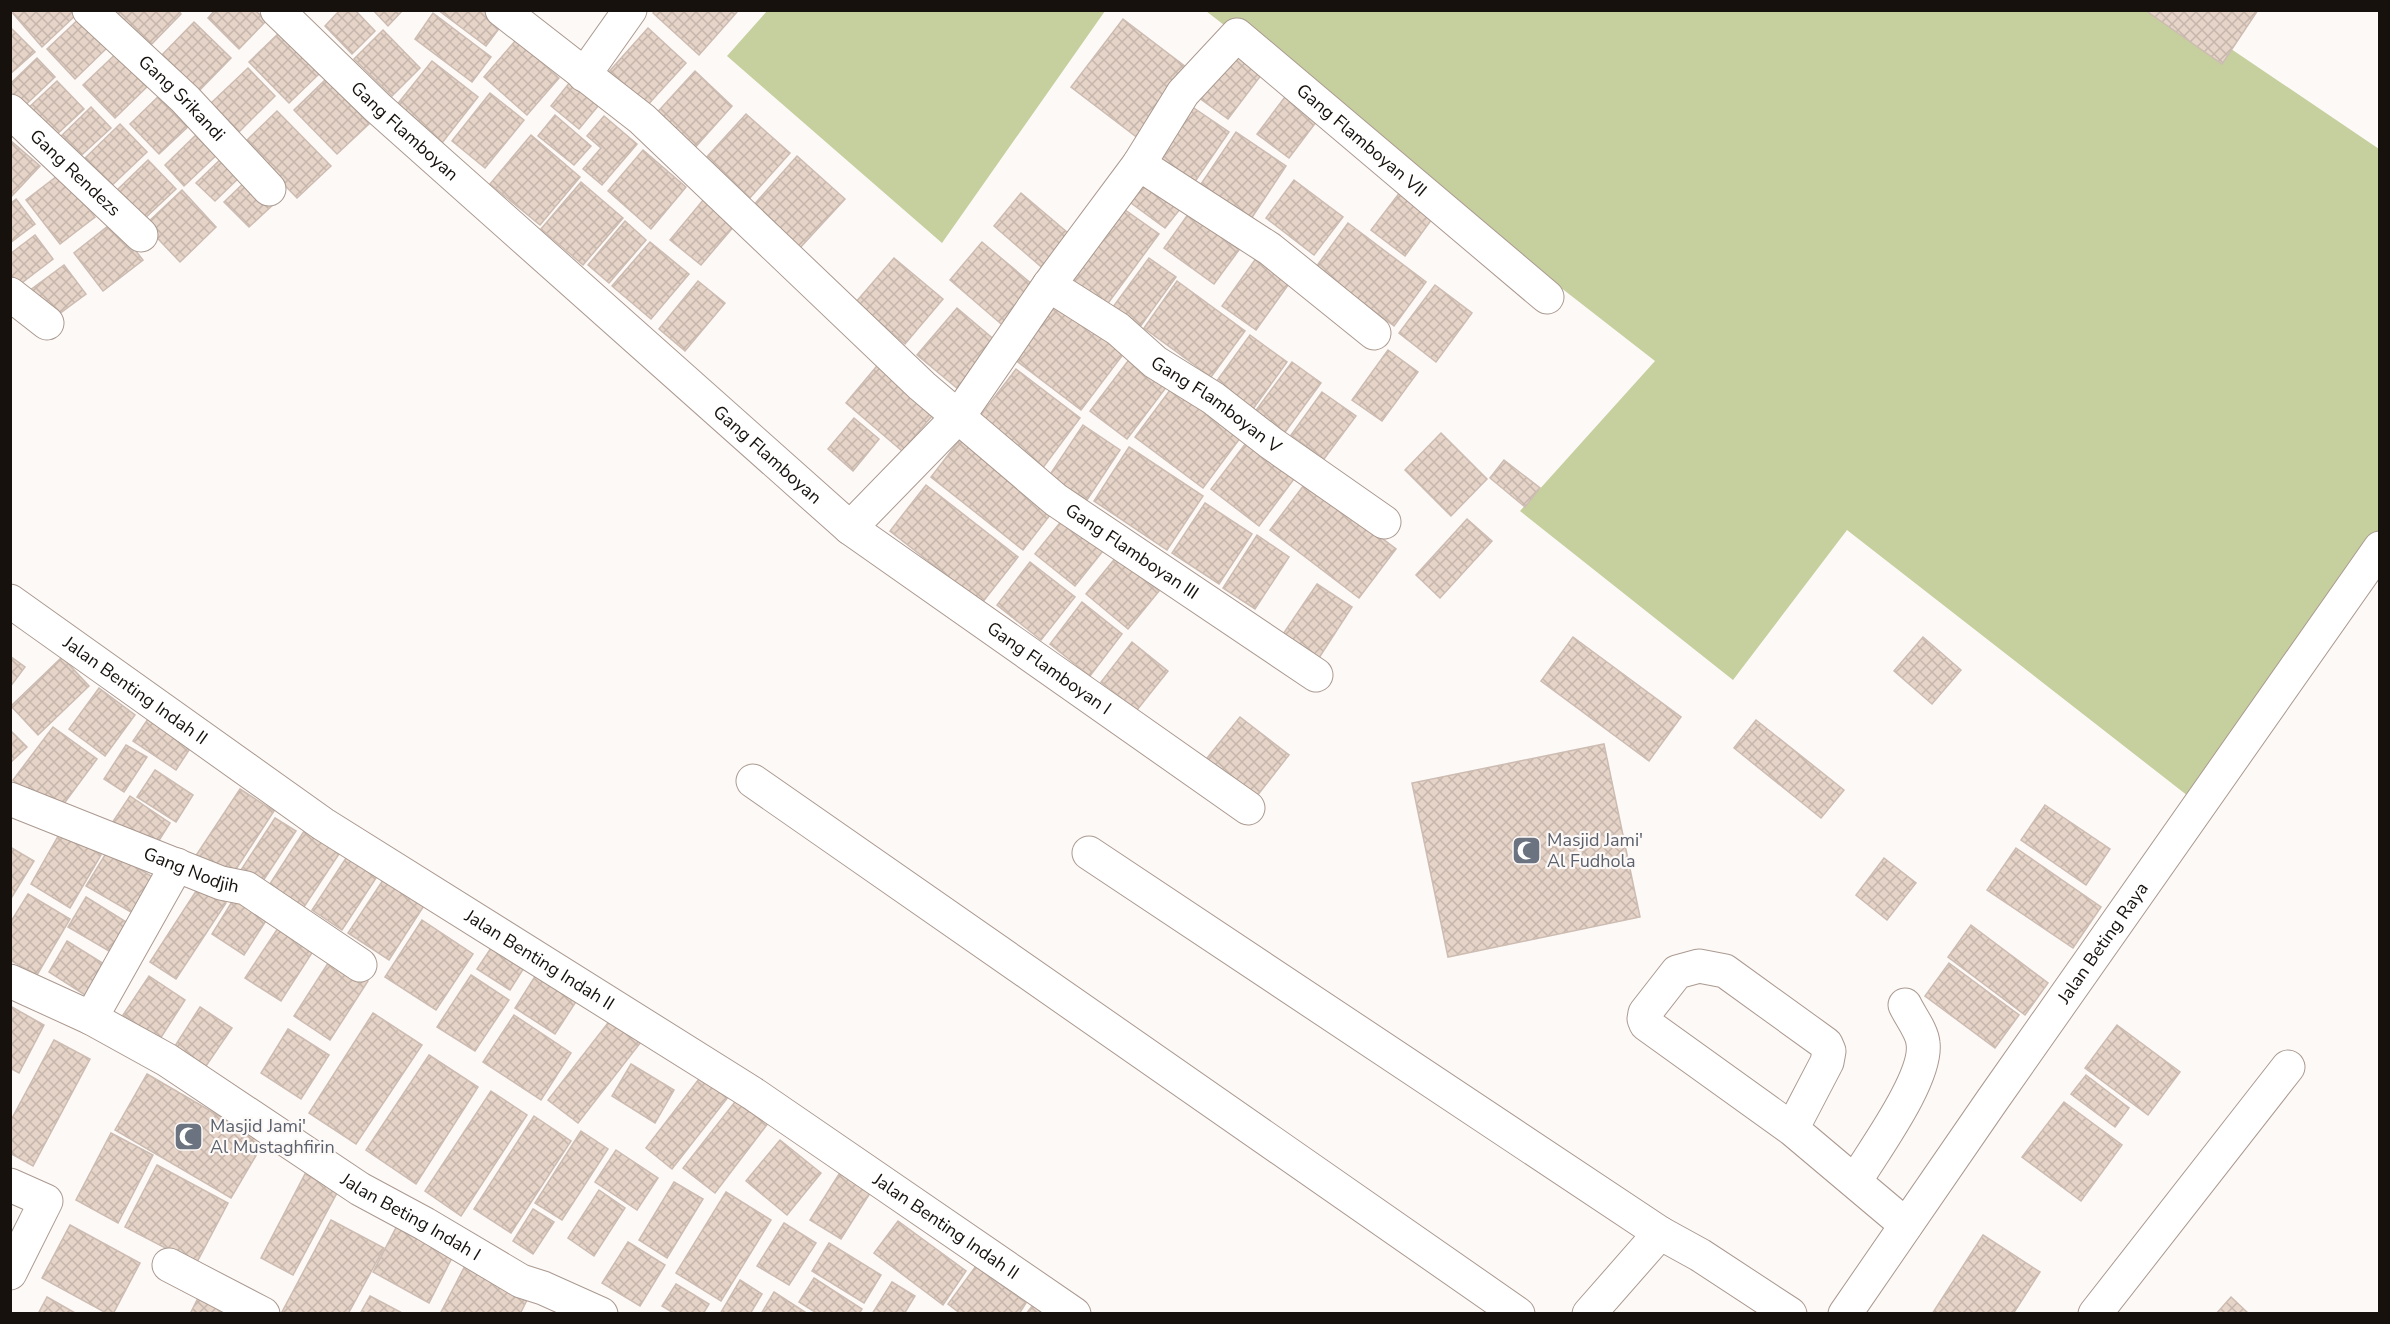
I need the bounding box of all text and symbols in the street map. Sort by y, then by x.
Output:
street label: Gang Srikandi [133,50,230,146]
street label: Gang Flamboyan [346,76,464,186]
street label: Gang Flamboyan VII [1291,78,1432,202]
street label: Gang Rendezs [25,124,126,222]
street label: Gang Flamboyan V [1146,350,1287,459]
street label: Gang Flamboyan [708,400,827,509]
street label: Gang Flamboyan III [1061,498,1203,605]
street label: Gang Flamboyan I [982,616,1116,720]
street label: Jalan Benting Indah II [58,630,212,750]
place label: Masjid Jami' Al Fudhola [1547,828,1643,873]
mosque icon: Masjid Jami' Al Fudhola [1510,834,1542,866]
street label: Gang Nodjih [140,841,241,898]
street label: Jalan Beting Raya [2051,877,2154,1009]
street label: Jalan Benting Indah II [460,903,619,1016]
place label: Masjid Jami' Al Mustaghfirin [210,1114,335,1159]
mosque icon: Masjid Jami' Al Mustaghfirin [173,1120,205,1152]
street label: Jalan Beting Indah I [335,1167,485,1266]
street label: Jalan Benting Indah II [867,1167,1024,1285]

